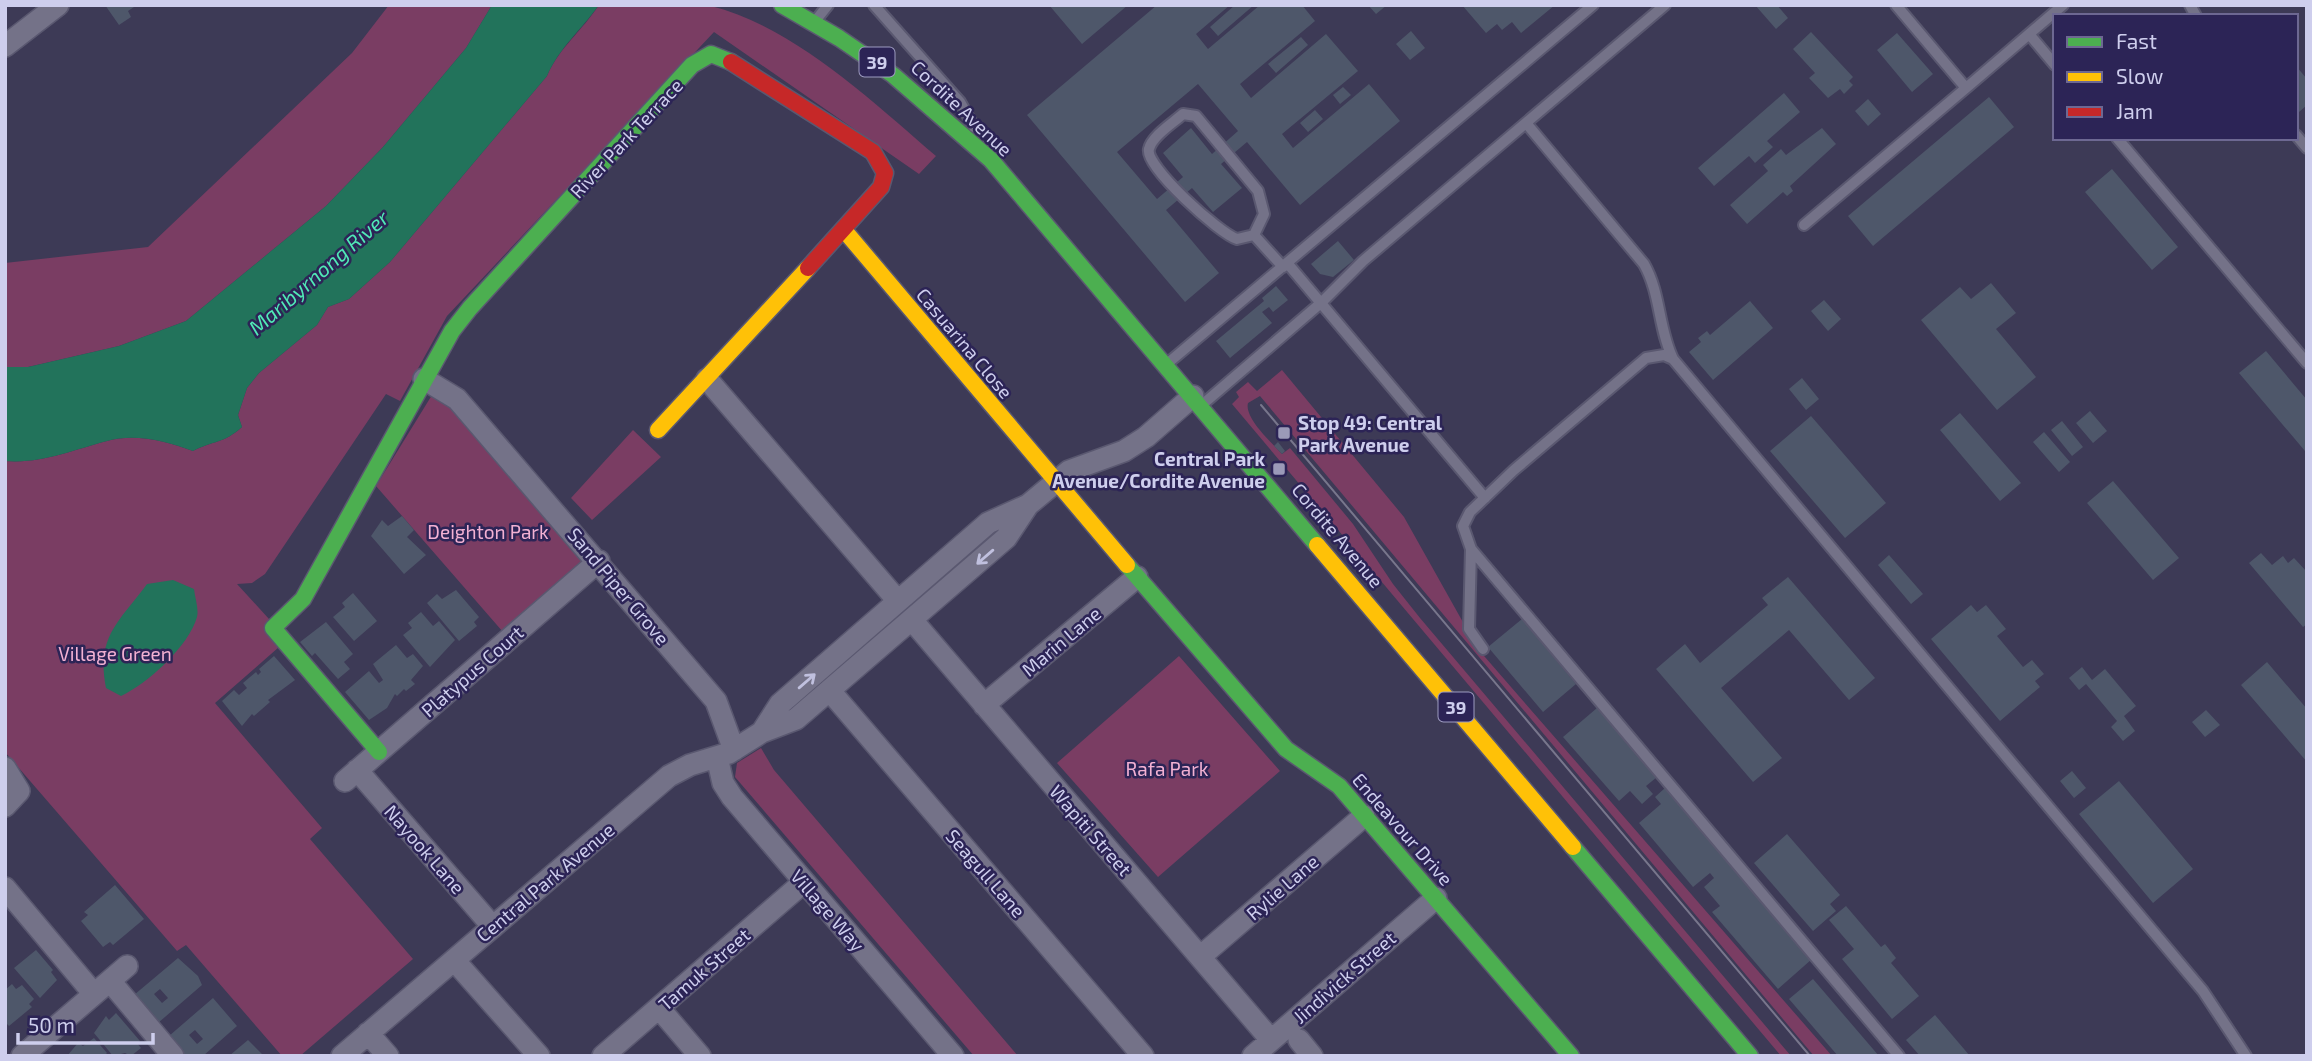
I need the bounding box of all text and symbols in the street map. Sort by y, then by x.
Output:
legend [2053,14,2298,140]
text: Fast [2116,28,2157,53]
road number: 39 [860,48,894,76]
street label: Cordite Avenue [907,55,1017,161]
text: Slow [2116,63,2163,88]
street label: River Park Terrace [565,74,687,202]
text: Jam [2116,98,2153,123]
water label: Maribyrnong River [243,204,394,340]
street label: Casuarina Close [912,283,1018,403]
place label: Stop 49: Central Park Avenue [1298,411,1443,456]
marker: Stop 49: Central Park Avenue [1276,425,1292,441]
place label: Central Park Avenue/Cordite Avenue [1052,447,1265,492]
marker: Central Park Avenue/Cordite Avenue [1271,461,1287,477]
street label: Cordite Avenue [1288,478,1388,592]
park label: Deighton Park [427,520,549,543]
street label: Sand Piper Grove [563,523,675,649]
one-way arrow [976,549,994,565]
street label: Marin Lane [1017,601,1105,681]
street label: Platypus Court [416,620,528,722]
park label: Village Green [58,642,172,665]
one-way arrow [798,673,816,689]
road number: 39 [1438,692,1474,722]
park label: Rafa Park [1126,757,1209,780]
street label: Endeavour Drive [1348,768,1458,890]
street label: Wapiti Street [1045,780,1137,880]
street label: Nayook Lane [380,800,470,898]
street label: Central Park Avenue [471,818,619,946]
street label: Seagull Lane [941,824,1031,922]
street label: Rylie Lane [1241,849,1323,925]
street label: Village Way [786,864,870,956]
street label: Tamuk Street [654,923,754,1015]
street label: Jindivick Street [1288,926,1400,1028]
scale bar [18,1002,152,1046]
text: 50 m [28,1012,75,1037]

